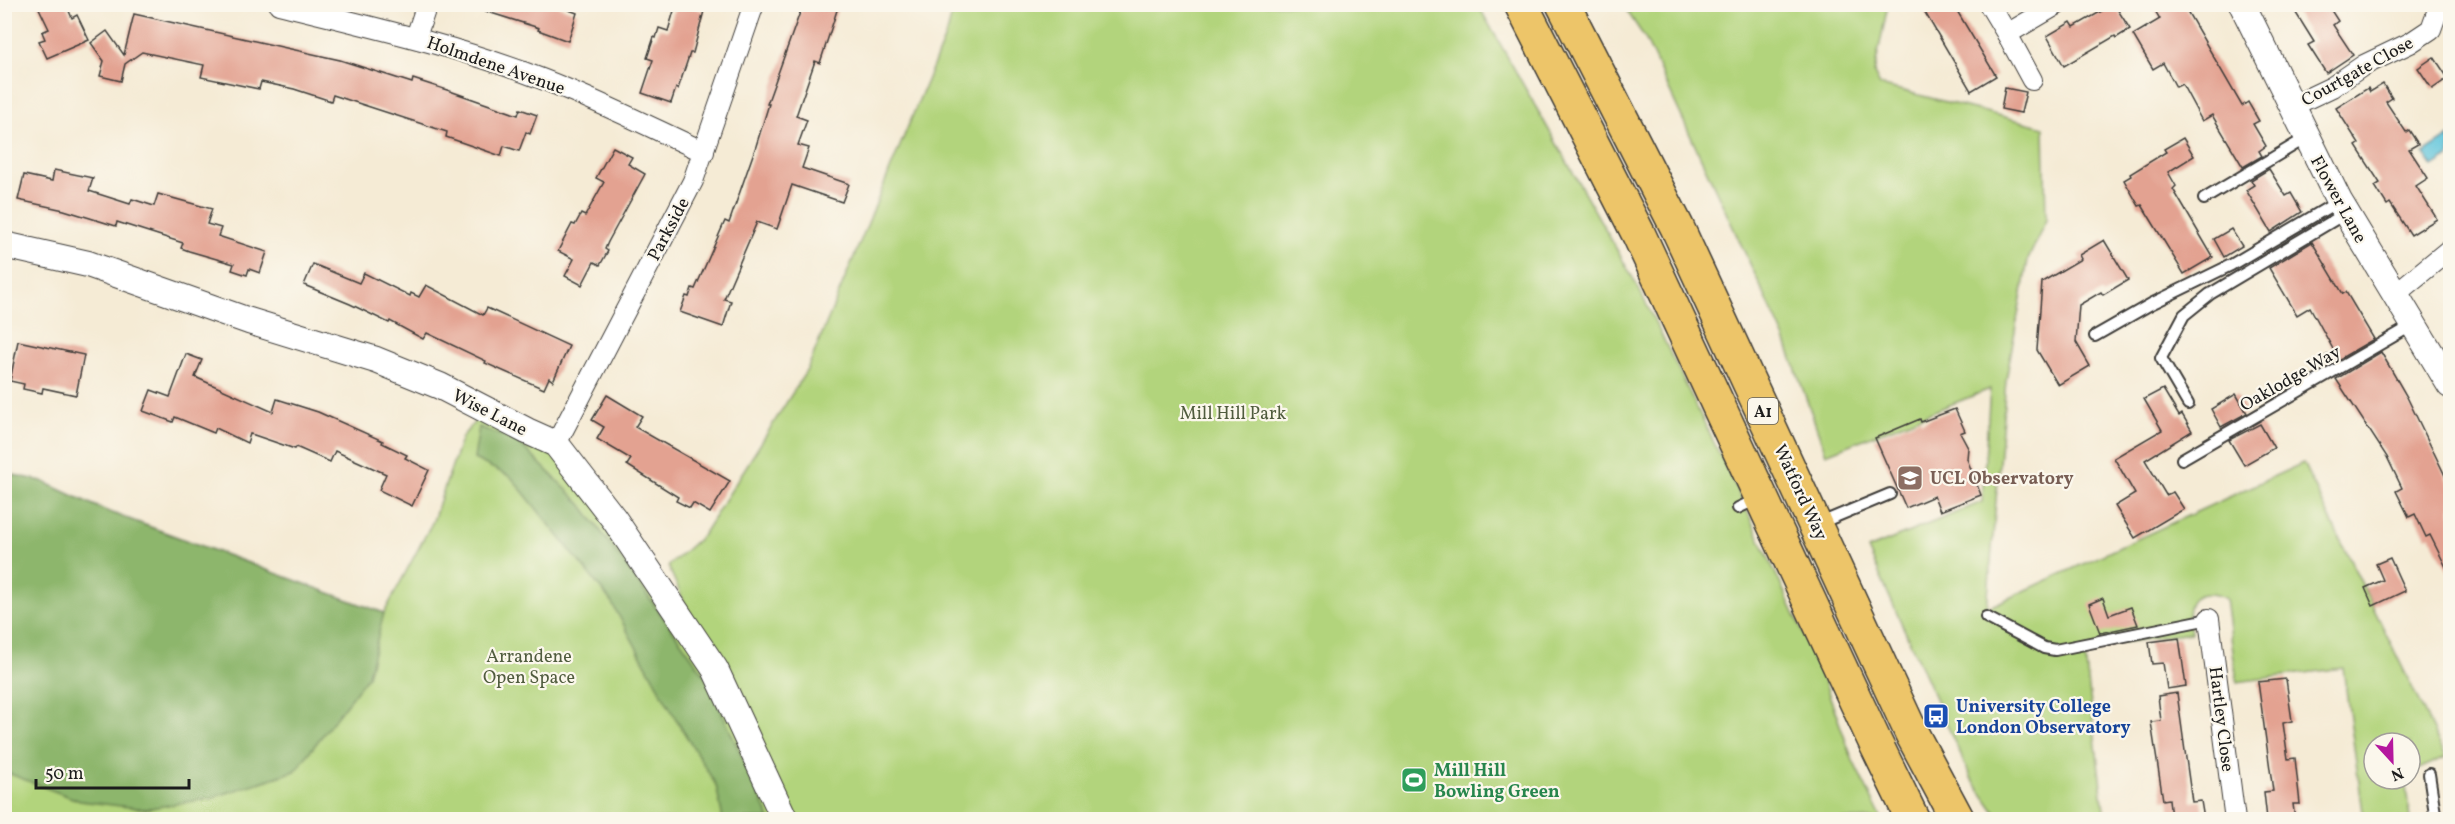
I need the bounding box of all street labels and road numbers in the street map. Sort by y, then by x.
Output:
street label: Holmdene Avenue [423,31,568,102]
street label: Courtgate Close [2297,31,2418,113]
street label: Flower Lane [2303,151,2372,248]
street label: Parkside [642,194,696,266]
street label: Oaklodge Way [2236,340,2346,418]
street label: Wise Lane [448,384,531,443]
road number: A1 [1748,398,1778,424]
street label: Watford Way [1766,441,1833,545]
street label: Hartley Close [2202,665,2239,773]

